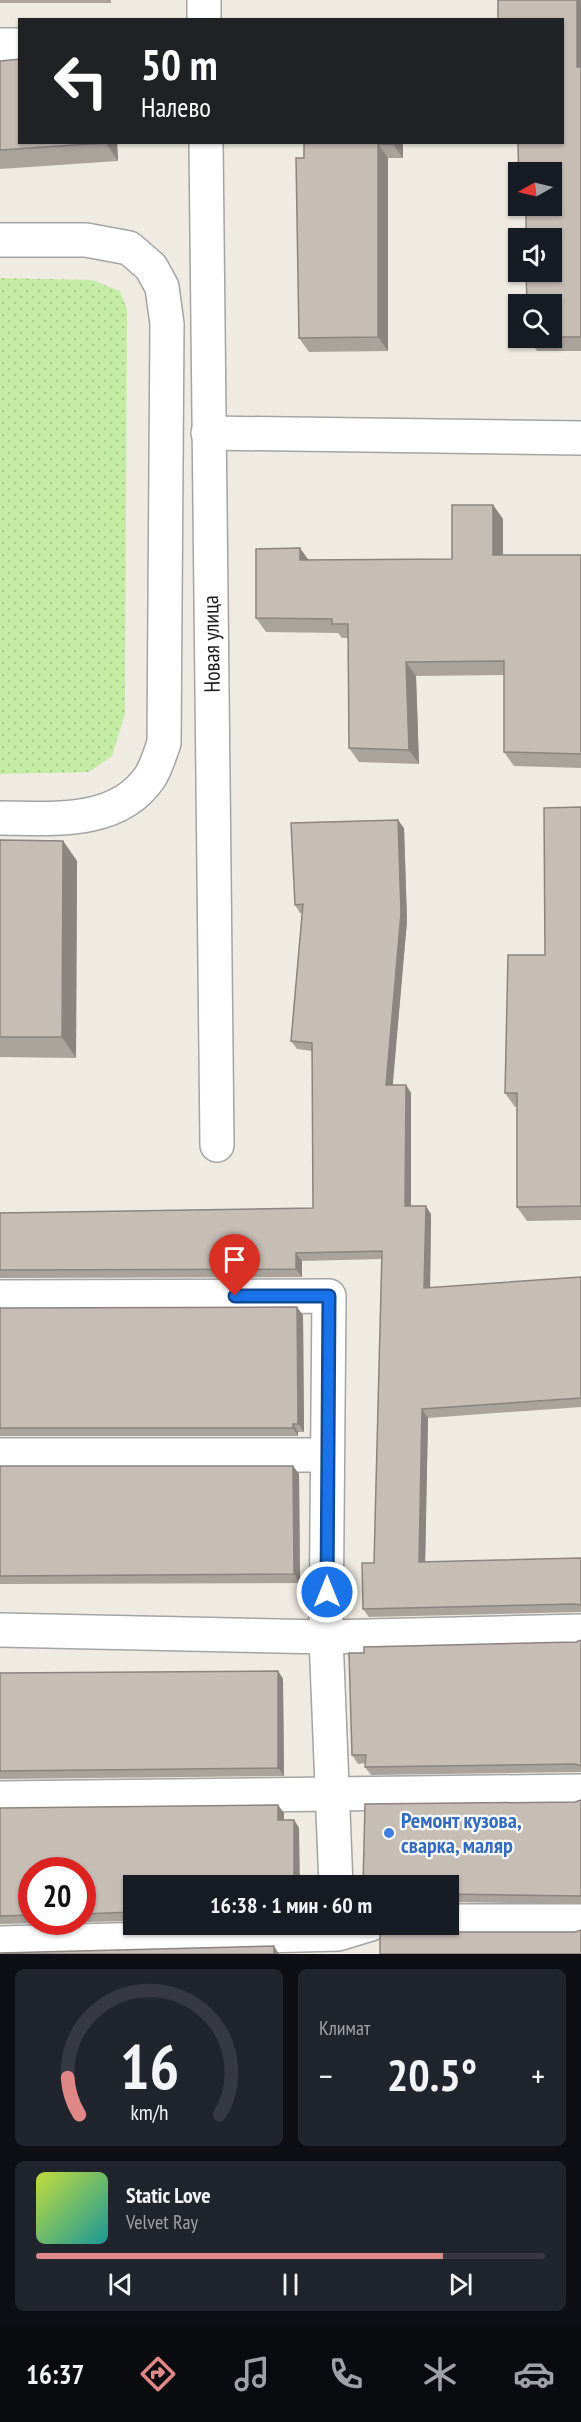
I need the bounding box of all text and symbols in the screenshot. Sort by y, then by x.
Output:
text: 50 m [141,37,218,92]
icon: left [42,42,120,120]
text: Налево [141,90,211,124]
north arrow [508,162,562,216]
map controls [508,162,562,348]
button: sound [508,228,562,282]
button: search [508,294,562,348]
street label: Новая улица [196,595,226,693]
pin [209,1234,260,1296]
icon: arrive [218,1243,251,1276]
position arrow [295,1560,359,1624]
place label: Ремонт кузова, сварка, маляр [401,1806,522,1859]
marker: Ремонт кузова, сварка, маляр [382,1826,396,1840]
speed limit sign: 20 [18,1857,96,1935]
text: 16:38 · 1 мин · 60 m [210,1891,372,1919]
text: Климат [319,2015,370,2041]
text: 16 [119,2025,179,2106]
text: 20.5° [387,2045,477,2103]
text: − [319,2054,333,2097]
text: + [531,2054,545,2097]
text: km/h [130,2098,168,2126]
text: Static Love [126,2181,211,2209]
text: Velvet Ray [126,2209,198,2235]
icon: previous [104,2268,137,2301]
icon: pause [274,2268,307,2301]
icon: next [444,2268,477,2301]
icon: directions [137,2353,179,2395]
icon: music [231,2353,273,2395]
icon: phone [325,2353,367,2395]
icon: climate [419,2353,461,2395]
icon: car [513,2353,555,2395]
text: 16:37 [26,2357,84,2391]

